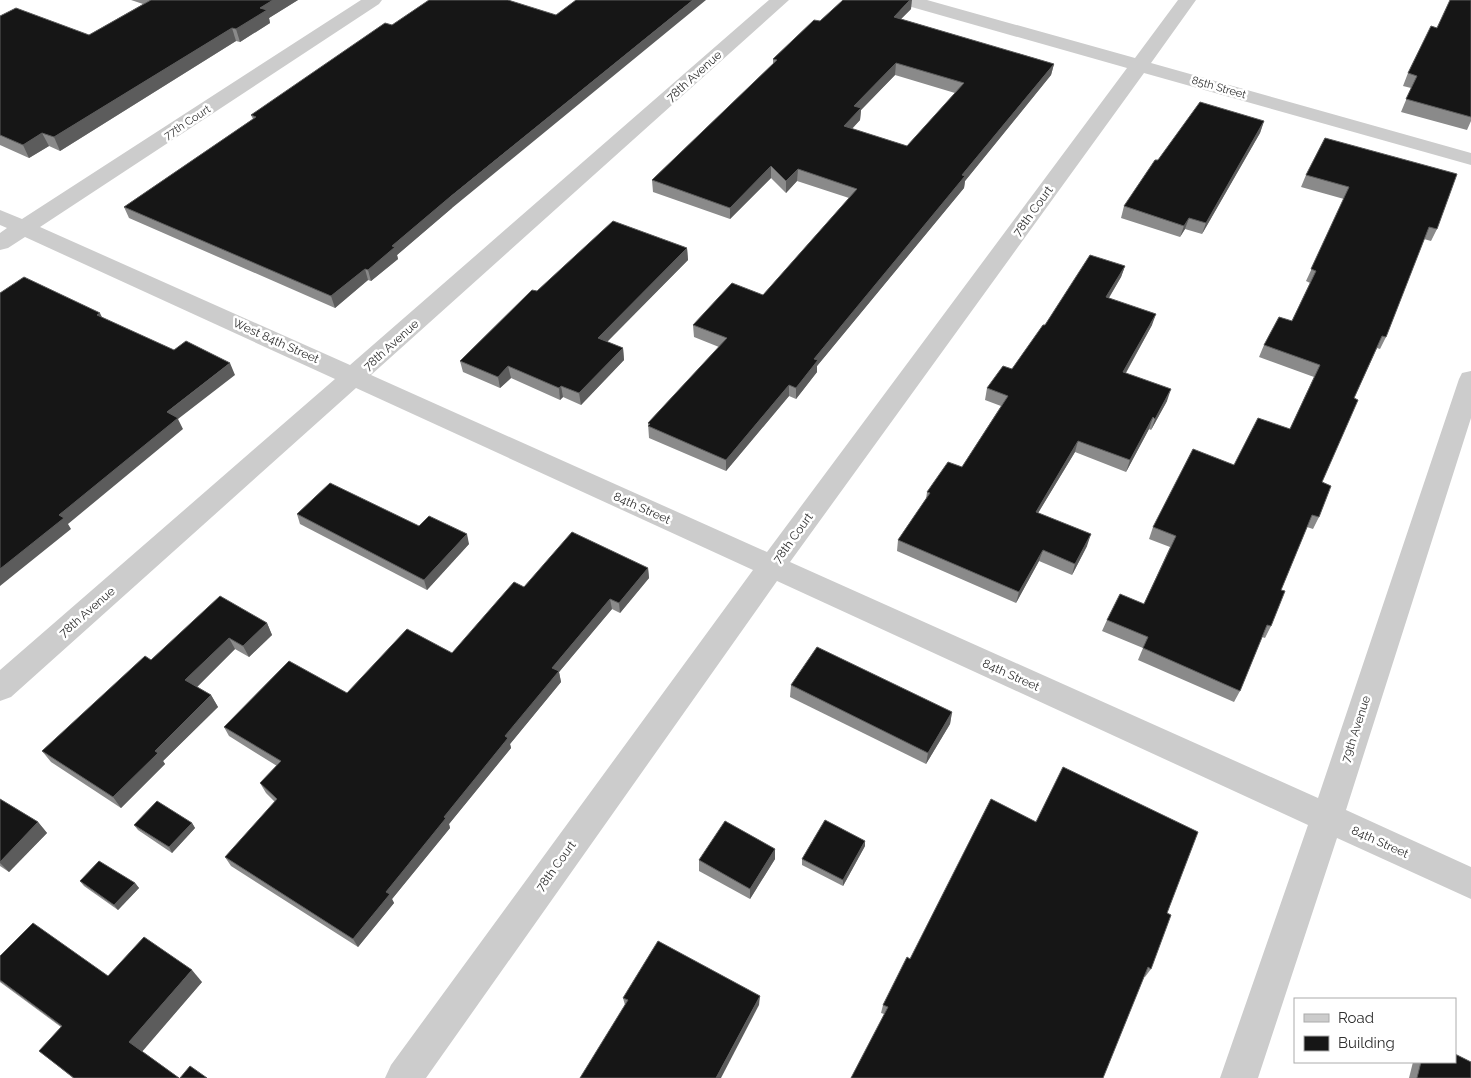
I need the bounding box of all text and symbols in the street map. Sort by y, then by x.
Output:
street label: 78th Avenue [664,48,724,104]
street label: 85th Street [1190,74,1248,102]
street label: 77th Court [162,102,213,142]
street label: 78th Court [1010,183,1056,239]
street label: West 84th Street [231,316,321,366]
street label: 78th Avenue [361,317,421,373]
street label: 84th Street [611,489,673,527]
street label: 78th Court [770,510,816,566]
street label: 78th Avenue [56,584,118,640]
street label: 84th Street [980,656,1042,694]
street label: 79th Avenue [1339,694,1373,764]
street label: 84th Street [1349,823,1411,861]
street label: 78th Court [533,838,579,894]
legend [1294,998,1456,1063]
text: Road [1338,1009,1374,1027]
text: Building [1338,1034,1395,1052]

